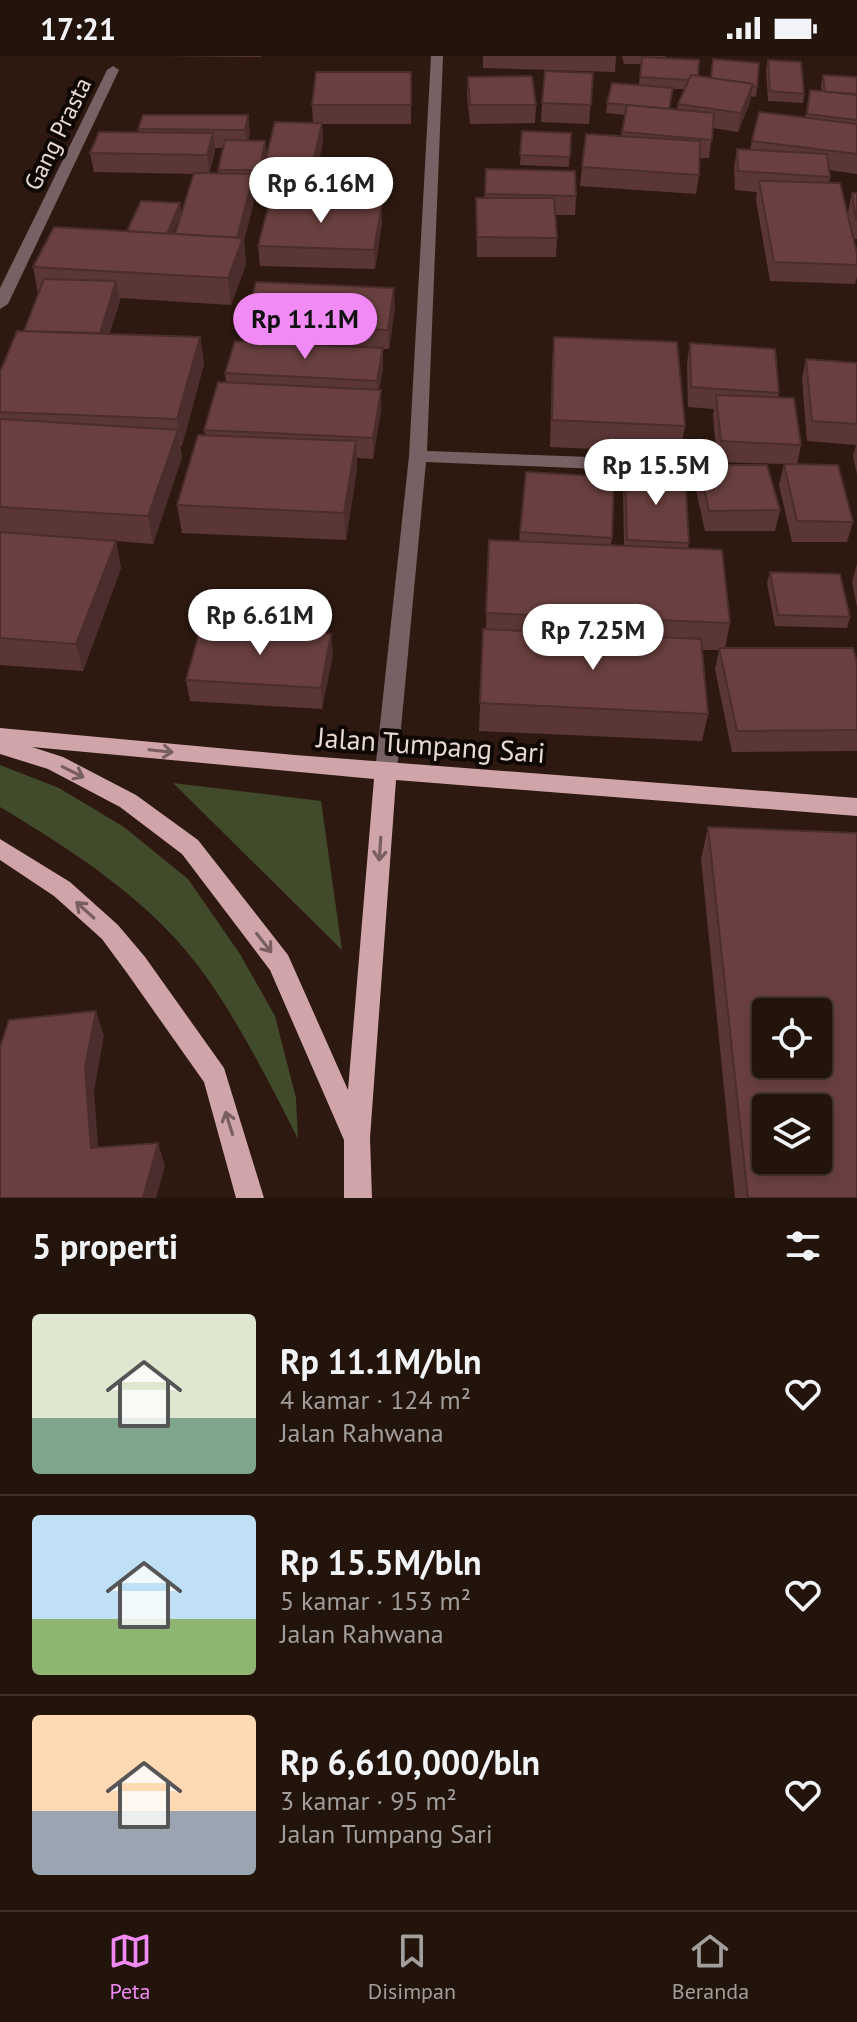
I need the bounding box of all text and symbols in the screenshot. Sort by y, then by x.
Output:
text: 17:21 [40,9,116,48]
street label: Gang Prasta [17,72,98,195]
pin: Rp 6.16M [238,157,404,225]
text: Rp 6.16M [267,166,375,199]
pin: Rp 11.1M [222,293,388,361]
text: Rp 11.1M [251,302,359,335]
pin: Rp 15.5M [573,439,739,507]
text: Rp 15.5M [602,448,710,481]
pin: Rp 6.61M [177,589,343,657]
text: Rp 6.61M [206,598,314,631]
pin: Rp 7.25M [510,604,676,672]
text: Rp 7.25M [541,613,645,646]
street label: Jalan Tumpang Sari [314,718,547,771]
one-way arrow [147,744,174,759]
one-way arrow [61,765,85,781]
one-way arrow [372,835,387,862]
one-way arrow [76,901,96,919]
one-way arrow [255,932,272,953]
map controls [752,998,832,1174]
button: locate [752,998,832,1078]
button: layers [752,1094,832,1174]
one-way arrow [221,1110,236,1135]
text: 5 properti [32,1224,178,1268]
icon: filters [781,1224,825,1268]
text: Rp 11.1M/bln [280,1339,481,1383]
icon: home [96,1346,192,1442]
icon: heart [781,1372,825,1416]
text: 4 kamar · 124 m² [280,1383,471,1416]
text: Jalan Rahwana [280,1416,444,1449]
text: Rp 15.5M/bln [280,1540,481,1584]
icon: home [96,1547,192,1643]
icon: heart [781,1573,825,1617]
text: 5 kamar · 153 m² [280,1584,471,1617]
text: Jalan Rahwana [280,1617,444,1650]
text: Rp 6,610,000/bln [280,1740,540,1784]
icon: home [96,1747,192,1843]
icon: heart [781,1773,825,1817]
text: 3 kamar · 95 m² [280,1784,457,1817]
text: Jalan Tumpang Sari [280,1817,493,1850]
tab: Peta [108,1929,152,2005]
tab: Disimpan [368,1929,456,2005]
tab: Beranda [672,1929,749,2005]

